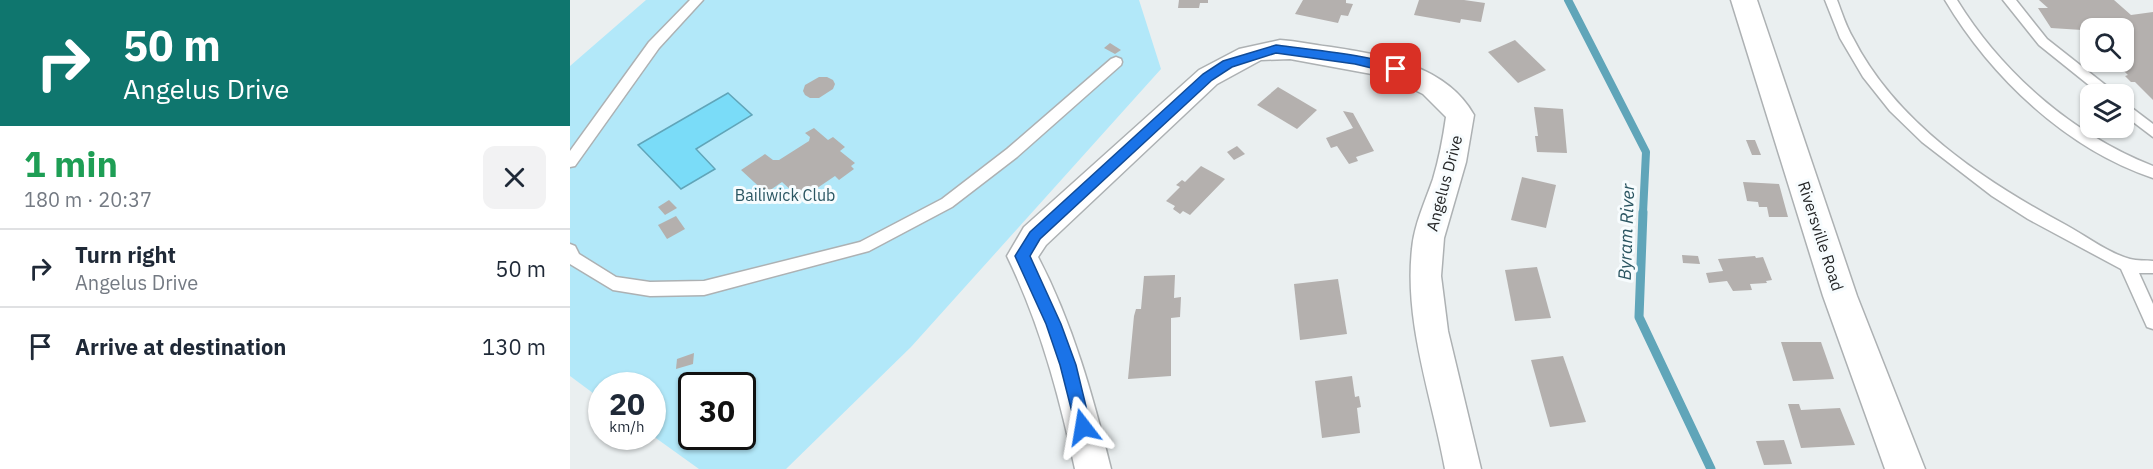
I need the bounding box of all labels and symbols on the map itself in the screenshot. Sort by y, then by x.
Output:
pin [1370,43,1421,94]
street label: Angelus Drive [1422,133,1466,233]
street label: Riversville Road [1794,179,1848,293]
water label: Byram River [1613,183,1639,281]
park label: Bailiwick Club [735,185,835,205]
speed limit sign: 30 [678,372,756,450]
position arrow [1051,395,1115,459]

